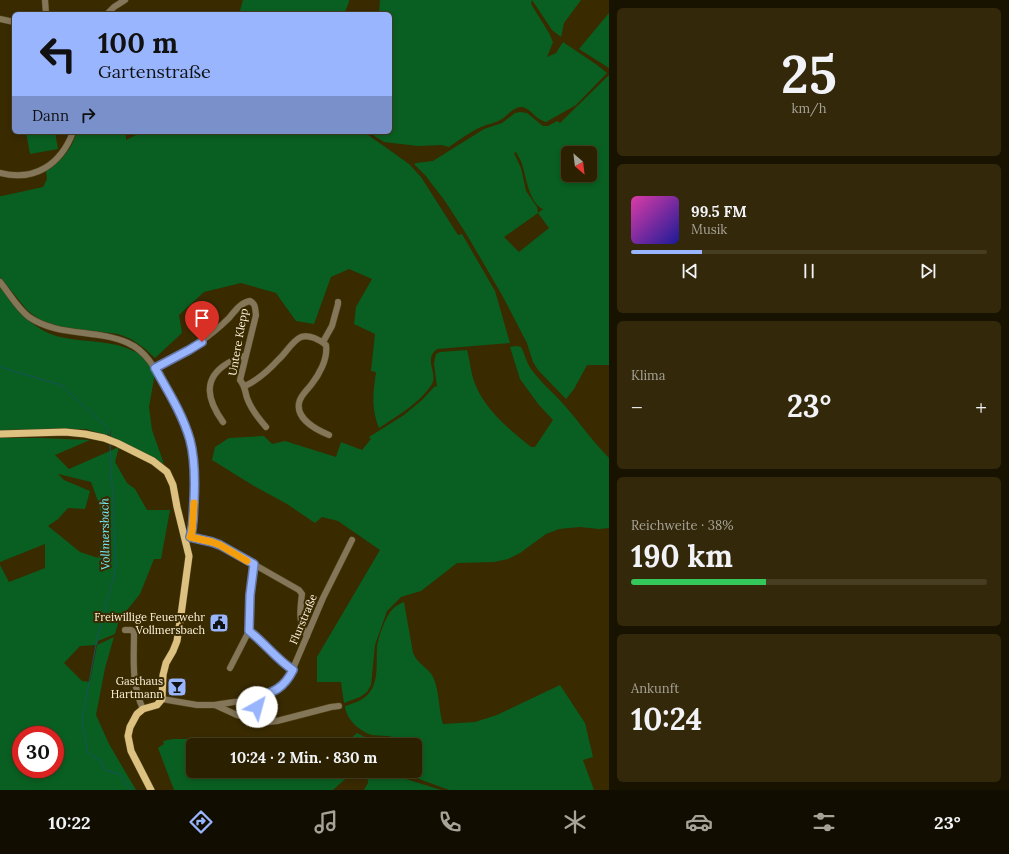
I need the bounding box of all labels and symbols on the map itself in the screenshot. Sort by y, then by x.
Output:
north arrow [561,146,597,182]
pin [185,301,219,342]
street label: Untere Klepp [225,307,251,377]
water label: Vollmersbach [96,498,113,570]
street label: Flurstraße [286,592,320,646]
place label: Freiwillige Feuerwehr Vollmersbach [94,610,205,637]
public building icon: Freiwillige Feuerwehr Vollmersbach [208,612,230,634]
place label: Gasthaus Hartmann [111,674,163,701]
bar icon: Gasthaus Hartmann [166,676,188,698]
position arrow [236,686,278,728]
speed limit sign: 30 [12,726,64,778]

